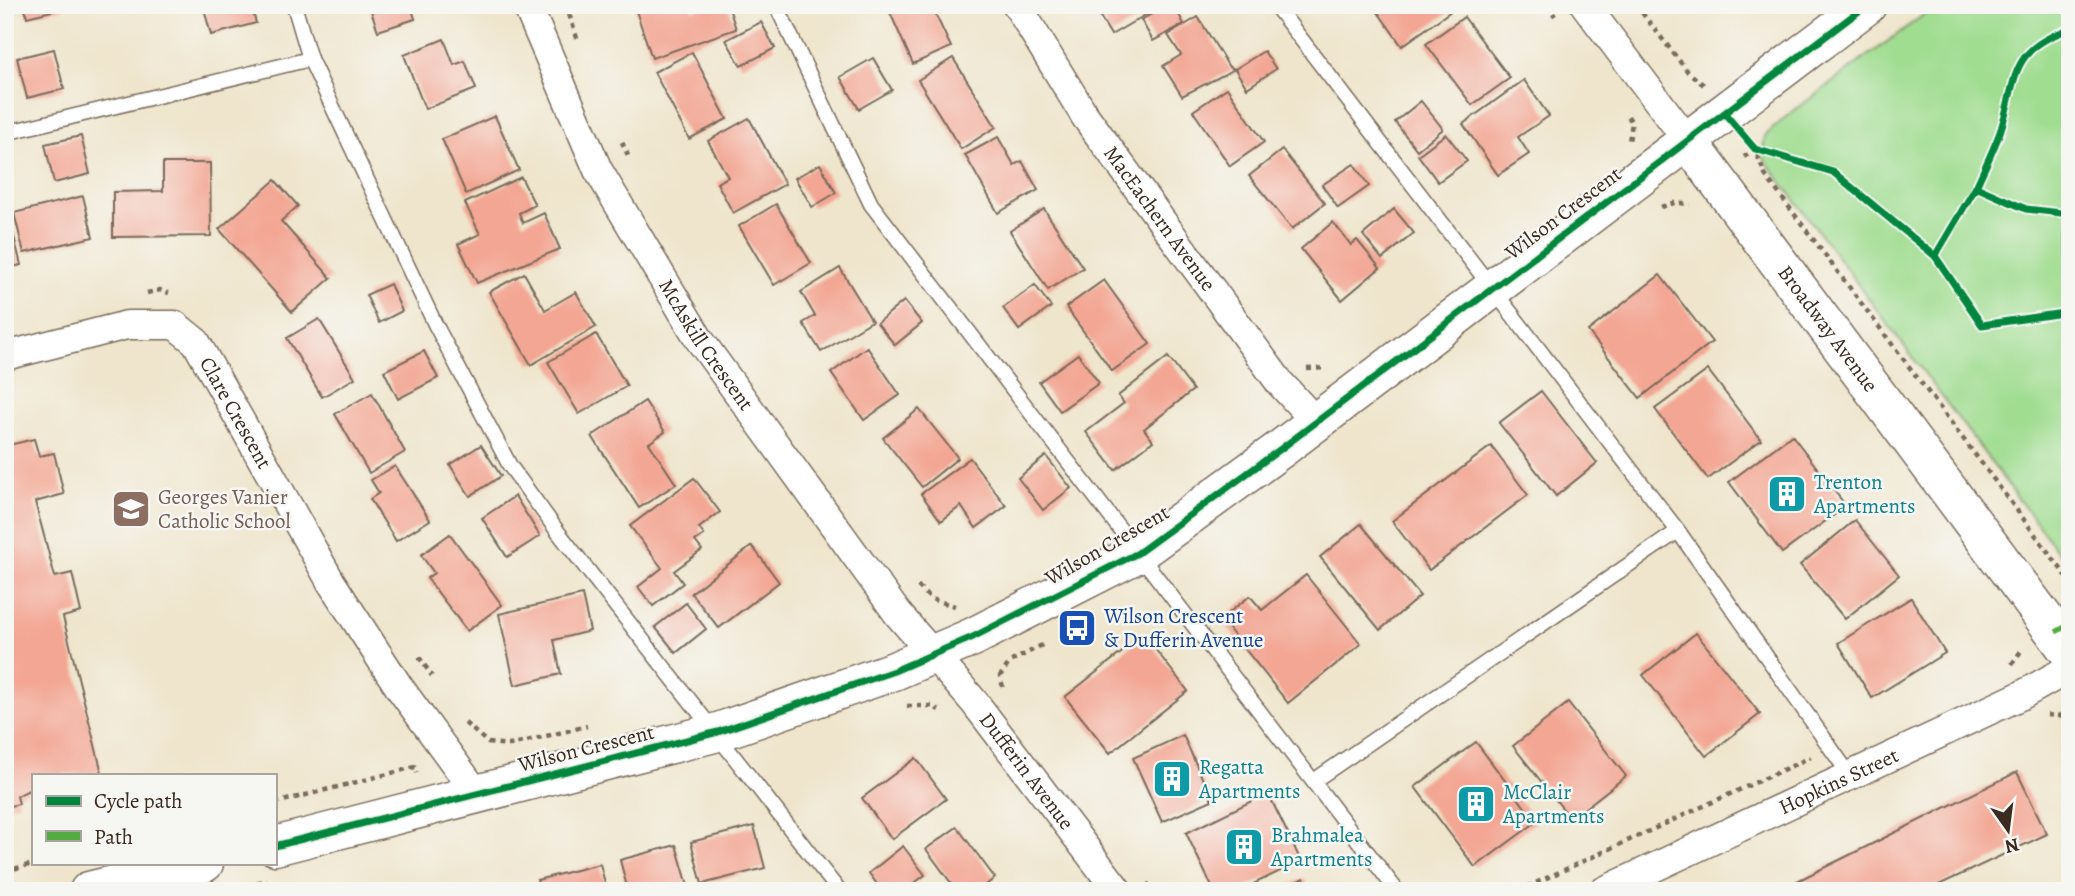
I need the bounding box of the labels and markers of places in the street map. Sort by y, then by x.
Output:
place label: Trenton Apartments [1813,468,1915,520]
building icon: Trenton Apartments [1766,473,1808,515]
place label: Georges Vanier Catholic School [158,483,291,535]
school or university icon: Georges Vanier Catholic School [110,488,152,530]
place label: Wilson Crescent & Dufferin Avenue [1103,602,1263,654]
bus stop icon: Wilson Crescent & Dufferin Avenue [1056,607,1098,649]
place label: Regatta Apartments [1198,753,1300,805]
building icon: Regatta Apartments [1151,758,1193,800]
place label: McClair Apartments [1502,778,1604,830]
building icon: McClair Apartments [1455,783,1497,825]
place label: Brahmalea Apartments [1270,821,1372,873]
building icon: Brahmalea Apartments [1223,826,1265,868]

